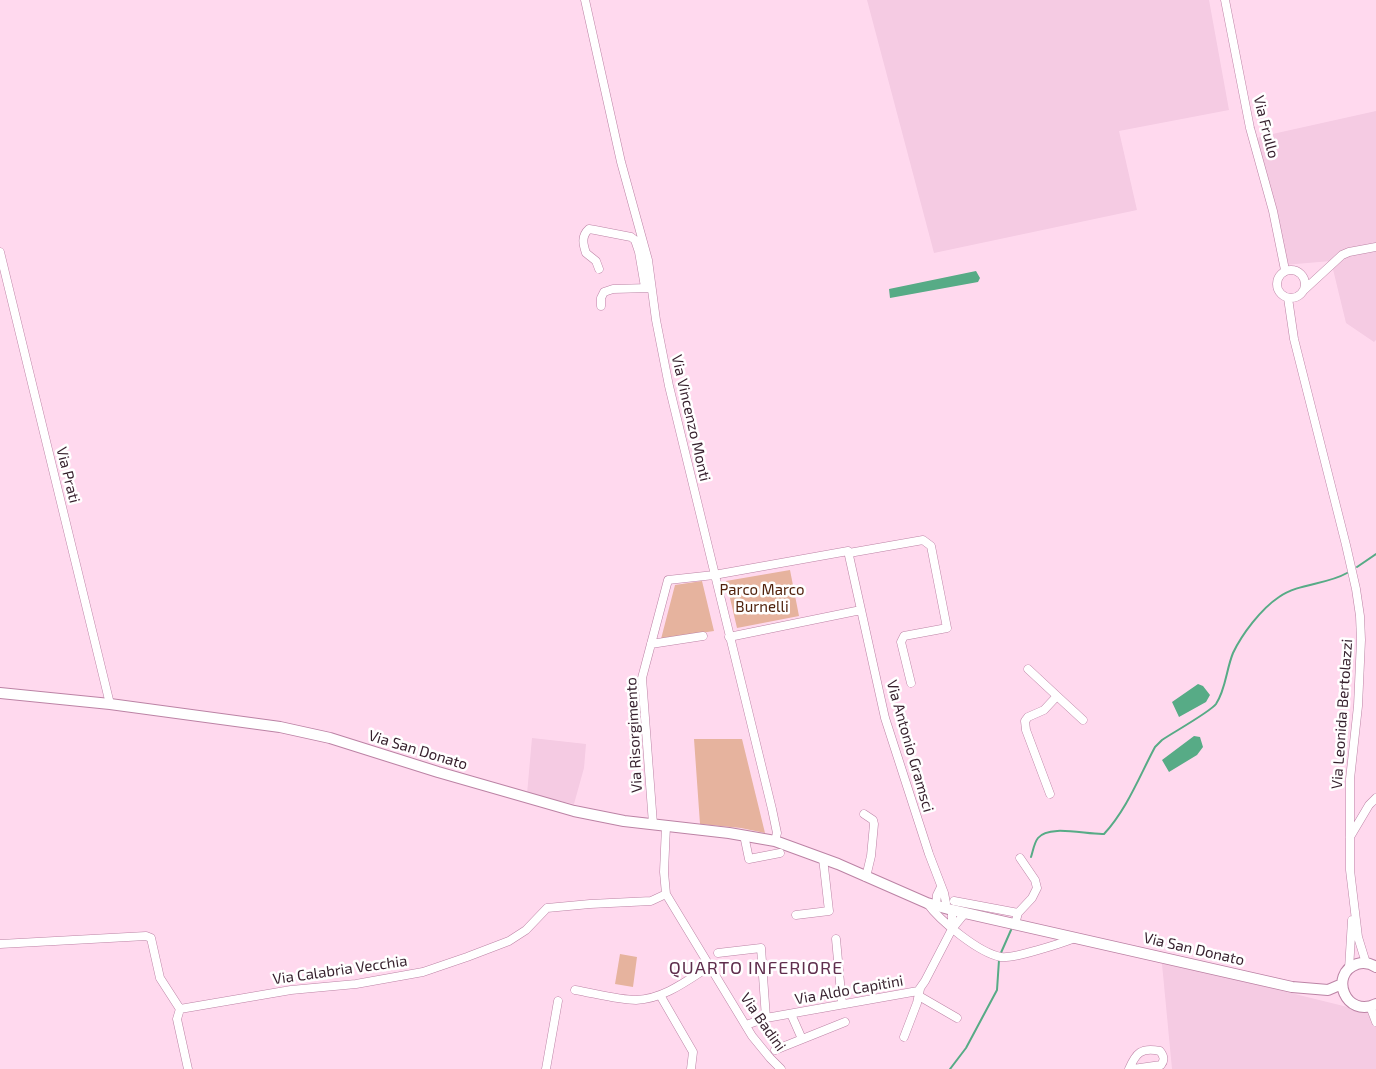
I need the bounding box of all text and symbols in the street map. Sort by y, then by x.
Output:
street label: Via Frullo [1249,94,1283,160]
street label: Via Vincenzo Monti [668,353,714,483]
street label: Via Prati [52,445,84,505]
park label: Parco Marco Burnelli [720,581,804,616]
street label: Via Leonida Bertolazzi [1328,638,1356,790]
street label: Via Risorgimento [622,677,646,793]
street label: Via Antonio Gramsci [883,678,937,814]
street label: Via San Donato [366,726,470,774]
street label: Via San Donato [1142,929,1246,969]
street label: Via Calabria Vecchia [272,952,408,988]
district label: QUARTO INFERIORE [667,957,845,979]
street label: Via Aldo Capitini [793,972,905,1008]
street label: Via Badini [736,990,790,1054]

